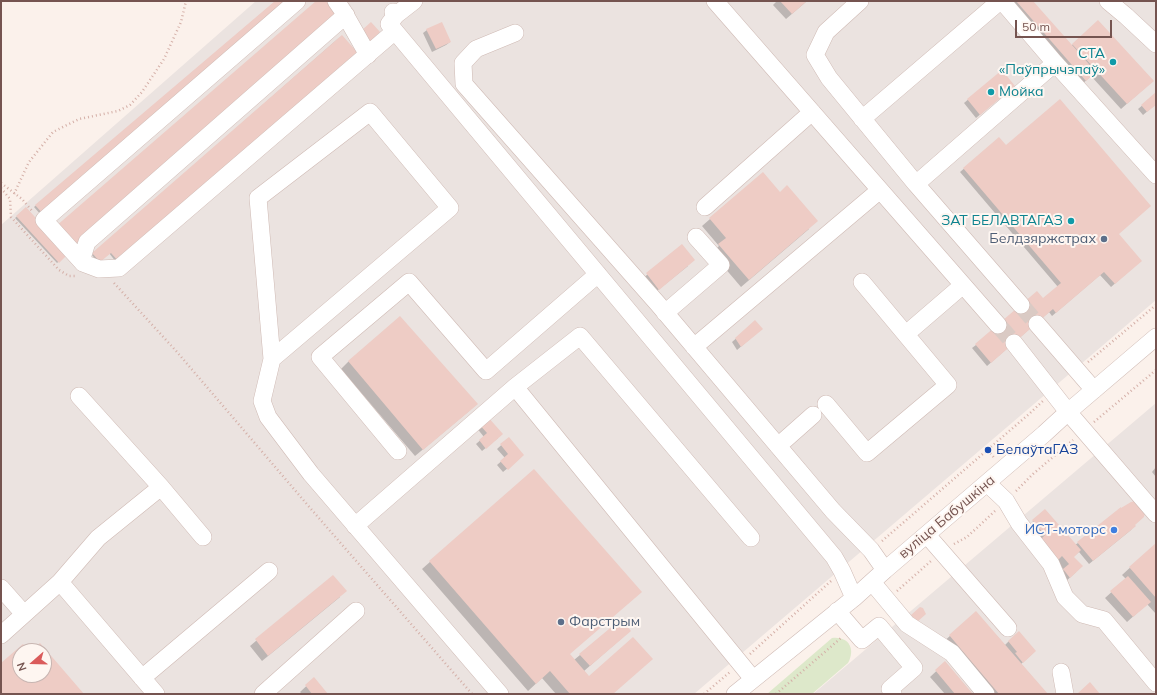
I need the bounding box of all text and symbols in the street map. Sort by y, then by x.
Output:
scale bar [1017,12,1114,38]
text: 50 m [1022,19,1050,34]
place label: СТА «Паўпрычэпаў» [999,46,1105,78]
marker: СТА «Паўпрычэпаў» [1108,57,1118,67]
place label: Мойка [999,84,1044,100]
marker: Мойка [986,87,996,97]
place label: ЗАТ БЕЛАВТАГАЗ [941,213,1063,229]
marker: ЗАТ БЕЛАВТАГАЗ [1066,216,1076,226]
place label: Белдзяржстрах [989,231,1096,247]
marker: Белдзяржстрах [1099,234,1109,244]
place label: БелаўтаГАЗ [996,442,1078,458]
marker: БелаўтаГАЗ [983,445,993,455]
street label: вуліца Бабушкіна [895,472,999,562]
place label: ИСТ-моторс [1025,522,1106,538]
marker: ИСТ-моторс [1109,525,1119,535]
place label: Фарстрым [569,614,640,630]
marker: Фарстрым [556,617,566,627]
north arrow [12,643,52,683]
text: N [14,660,30,673]

